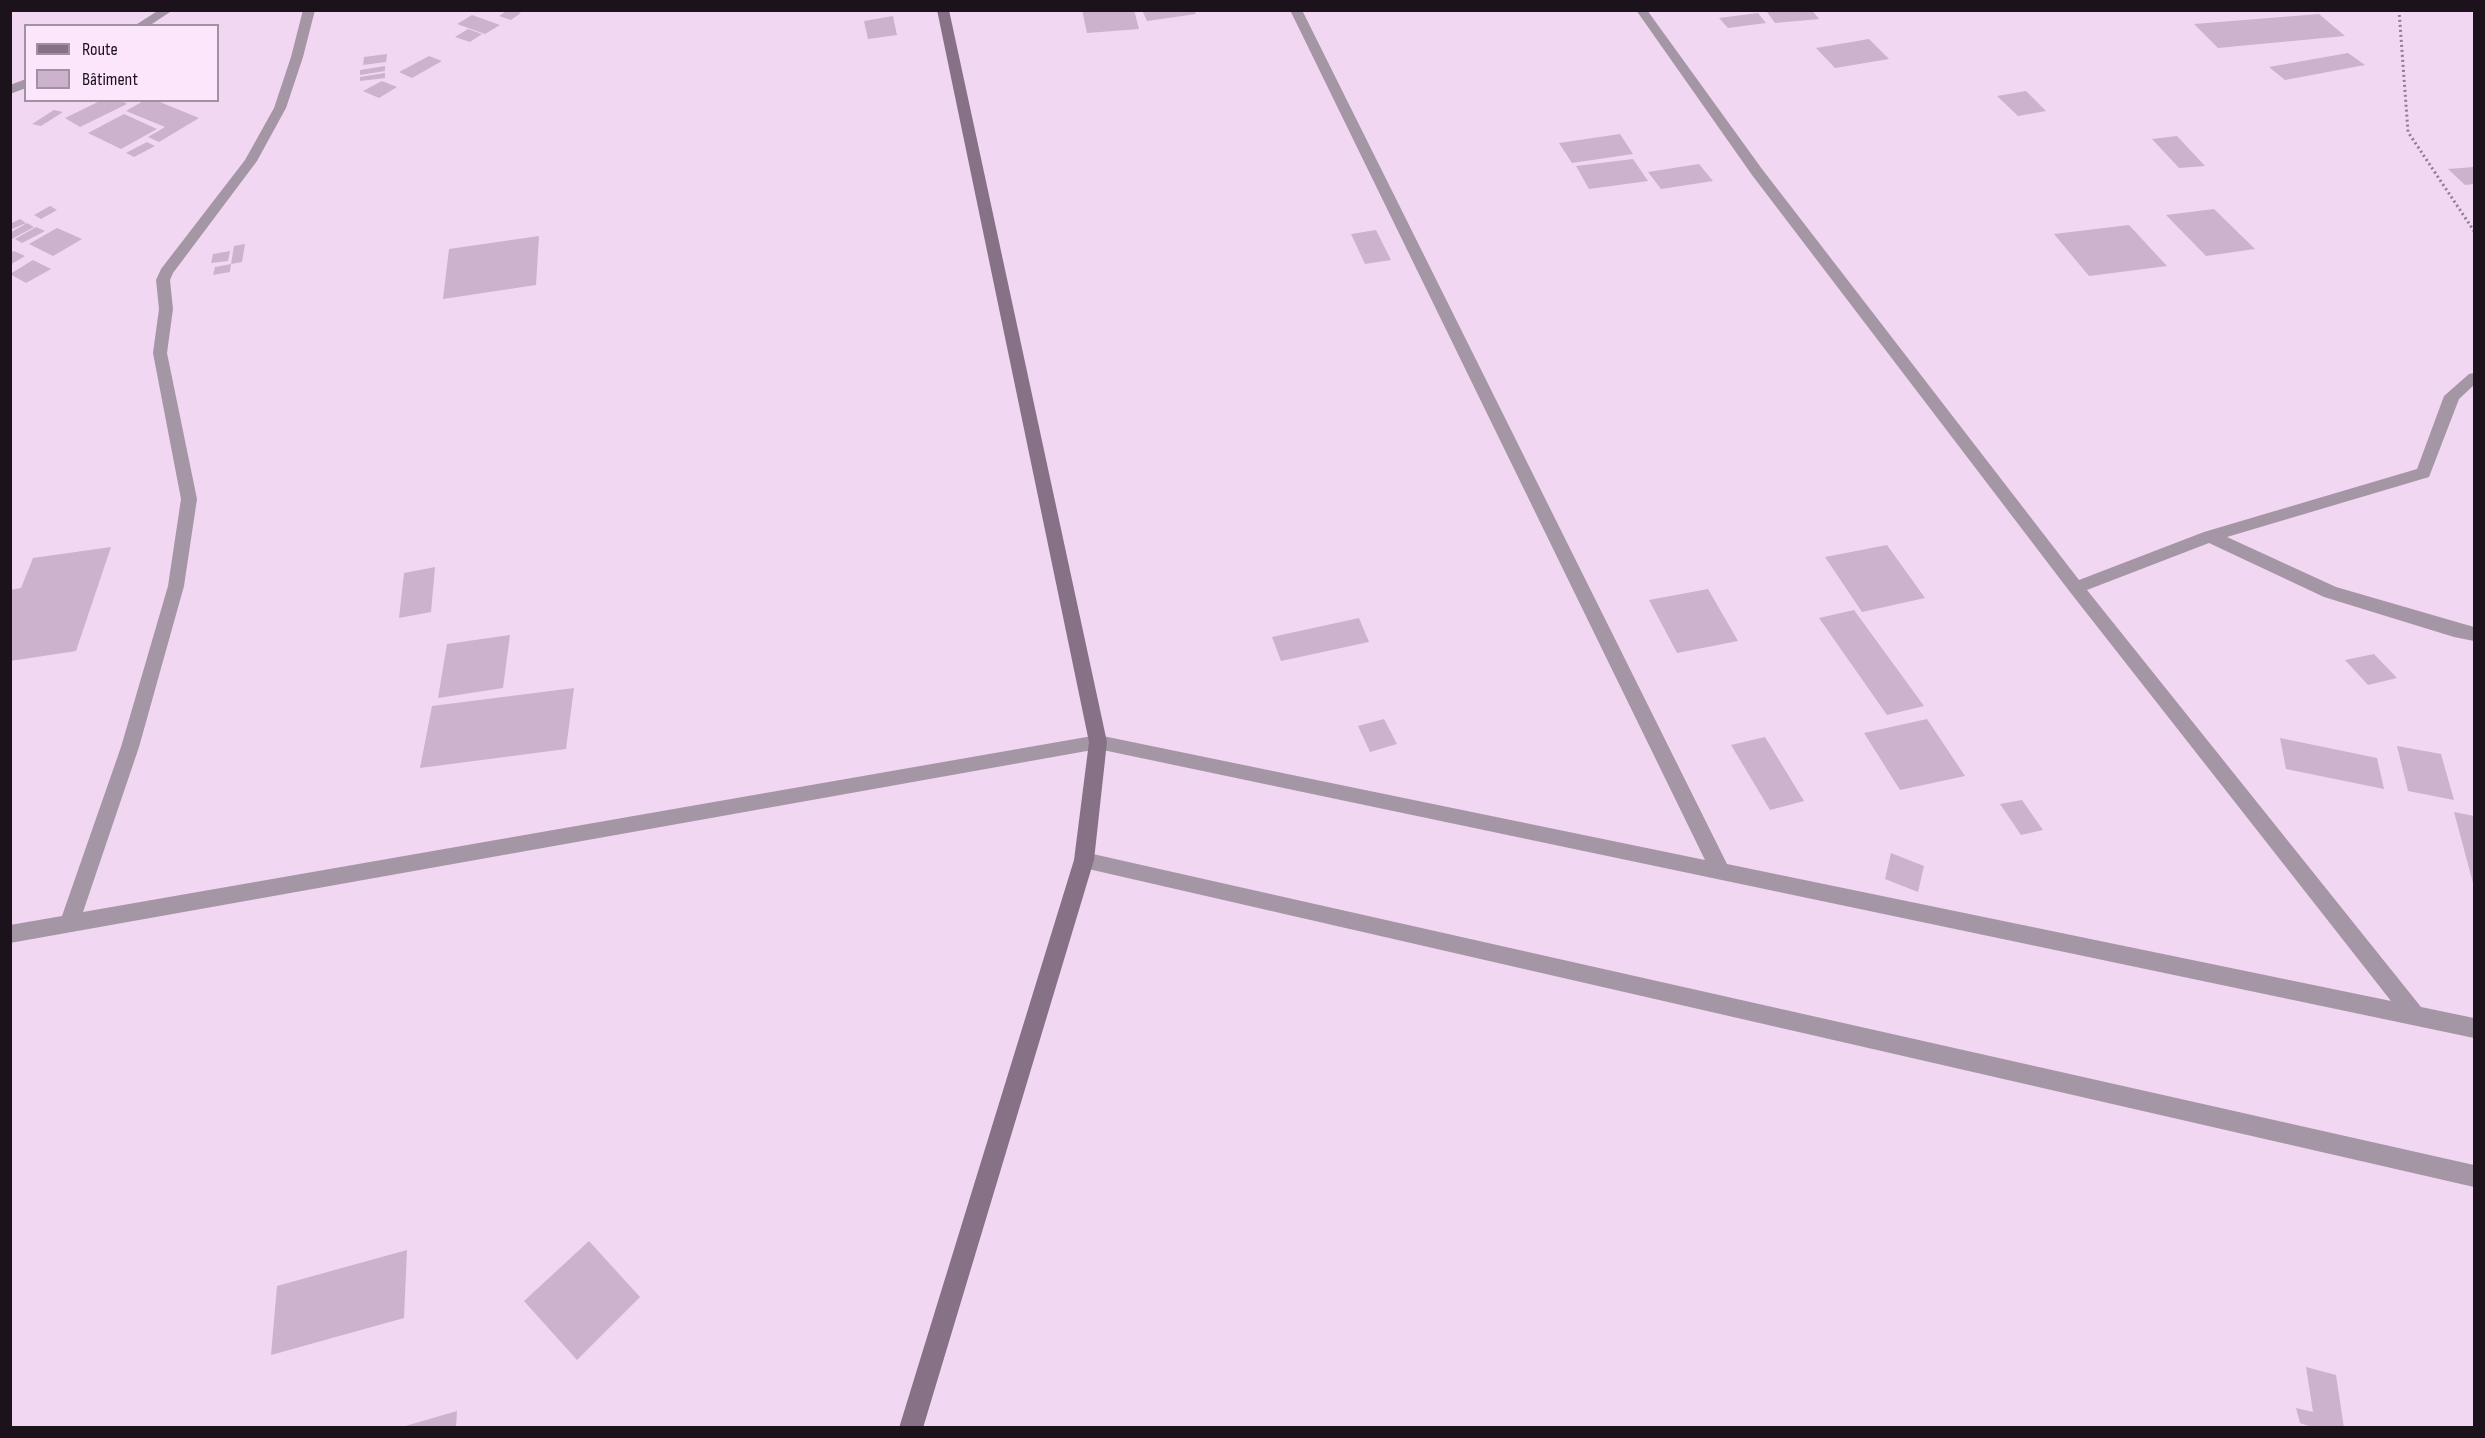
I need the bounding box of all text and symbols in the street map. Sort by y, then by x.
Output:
legend [24,24,219,102]
text: Route [82,39,118,60]
text: Bâtiment [82,69,138,90]

